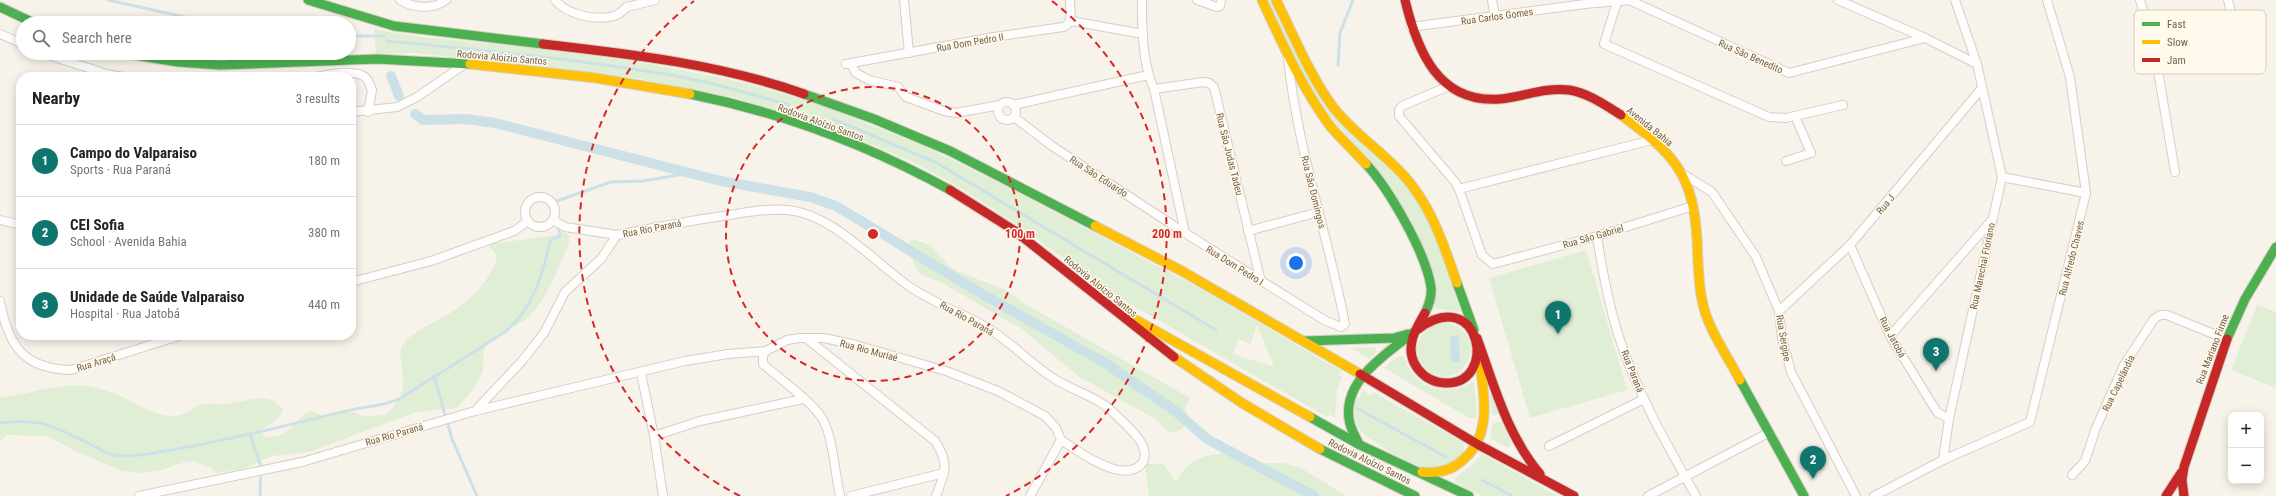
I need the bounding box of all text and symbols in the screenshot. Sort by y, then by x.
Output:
street label: Rua Carlos Gomes [1460,6,1534,27]
legend [2134,10,2266,74]
search box [16,16,356,60]
text: Fast [2167,18,2186,31]
icon: search [30,27,52,49]
text: Search here [62,29,132,47]
street label: Rua Dom Pedro II [936,31,1005,54]
text: Slow [2167,36,2188,49]
street label: Rua São Benedito [1717,37,1785,76]
street label: Rodovia Aloízio Santos [456,48,548,67]
text: Jam [2167,54,2186,67]
text: Nearby [32,88,80,108]
text: 3 results [296,91,340,106]
street label: Rodovia Aloízio Santos [776,102,866,143]
street label: Avenida Bahia [1625,105,1675,148]
street label: Rua São Judas Tadeu [1214,112,1245,197]
text: Campo do Valparaiso [70,144,197,162]
text: 1 [42,153,48,168]
text: 180 m [308,153,340,168]
street label: Rua São Eduardo [1068,154,1130,199]
street label: Rua São Domingos [1299,155,1328,230]
text: Sports · Rua Paraná [70,162,171,177]
street label: Rua J [1874,192,1897,216]
text: CEI Sofia [70,216,124,234]
street label: Rua Rio Paraná [622,217,683,240]
street label: Rua Alfredo Chaves [2057,219,2086,297]
street label: Rua Marechal Floriano [1968,222,1997,310]
street label: Rua São Gabriel [1562,223,1625,250]
text: 2 [42,225,48,240]
text: 380 m [308,225,340,240]
centre of rings [866,227,880,241]
text: 100 m [1005,227,1035,241]
text: 200 m [1152,227,1182,241]
text: School · Avenida Bahia [70,234,187,249]
street label: Rua Dom Pedro I [1204,243,1265,287]
your location [1286,253,1306,273]
street label: Rodovia Aloízio Santos [1062,254,1140,319]
text: Unidade de Saúde Valparaiso [70,288,245,306]
text: 3 [42,297,48,312]
text: 440 m [308,297,340,312]
street label: Rua Rio Paraná [938,299,996,338]
pin: 1 [1545,301,1571,334]
text: Hospital · Rua Jatobá [70,306,180,321]
street label: Rua Mariano Firme [2194,312,2231,386]
street label: Rua Sergipe [1774,314,1793,362]
street label: Rua Jatobá [1877,315,1908,360]
street label: Rua Rio Muriaé [839,337,899,364]
pin: 3 [1923,338,1949,371]
street label: Rua Paraná [1619,348,1646,394]
street label: Rua Araçá [75,351,117,374]
street label: Rua Capelândia [2100,353,2137,413]
map controls [2228,412,2264,484]
button: + [2228,412,2264,448]
street label: Rua Rio Paraná [364,421,425,448]
street label: Rodovia Aloízio Santos [1327,437,1413,486]
pin: 2 [1800,446,1826,479]
button: − [2228,448,2264,484]

